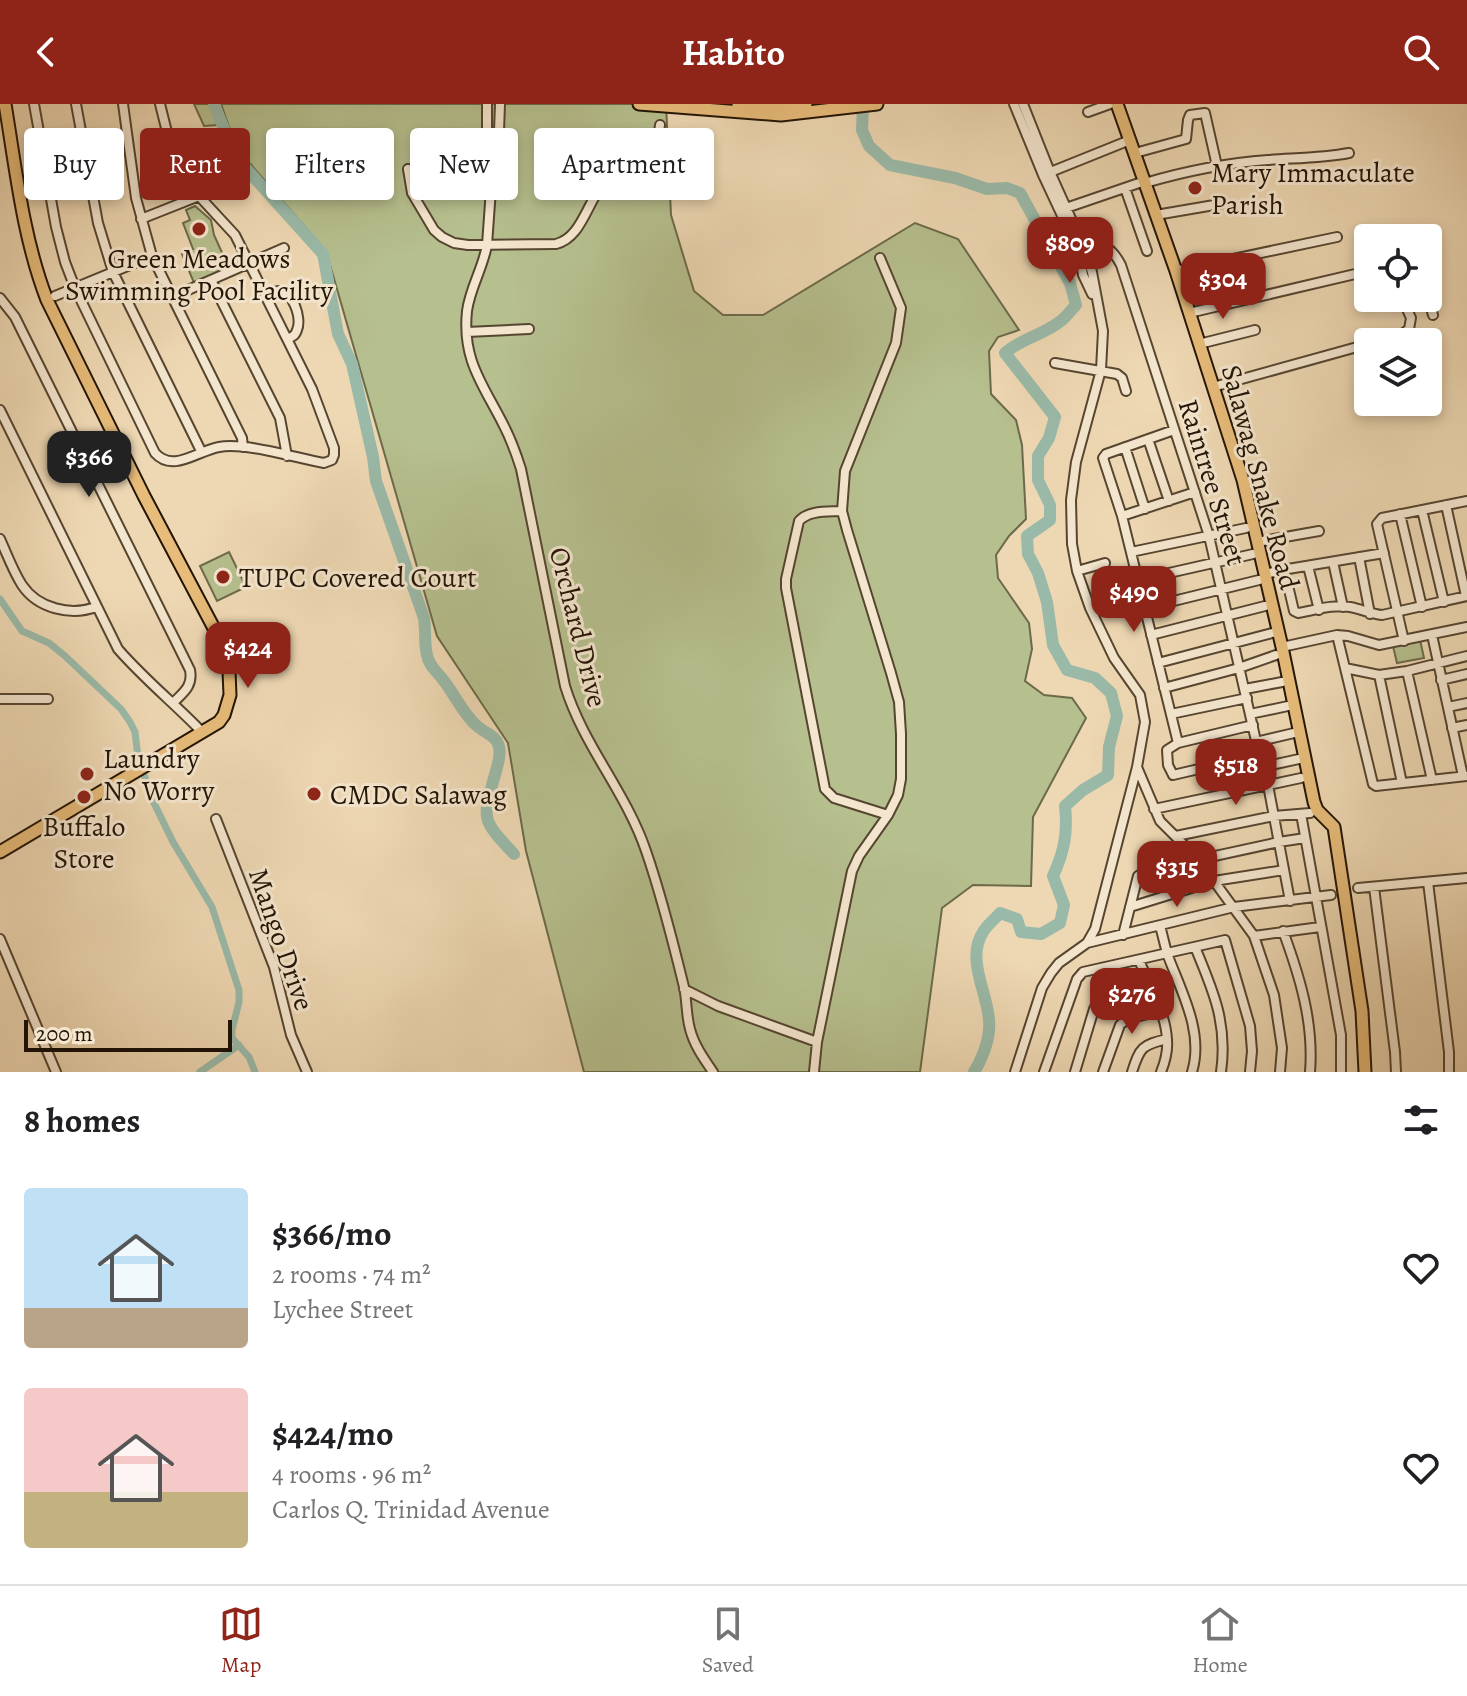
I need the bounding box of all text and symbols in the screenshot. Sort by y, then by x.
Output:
text: Habito [682,28,785,77]
icon: back [24,30,68,74]
icon: search [1399,30,1443,74]
chip: Buy [24,128,124,200]
chip: Rent [140,128,250,200]
chip: Filters [266,128,394,200]
chip: New [410,128,518,200]
chip: Apartment [534,128,714,200]
place label: Mary Immaculate Parish [1211,154,1415,224]
marker: Mary Immaculate Parish [1186,179,1204,197]
pin: $809 [1023,217,1117,285]
marker: Green Meadows Swimming Pool Facility [190,220,208,238]
map controls [1354,224,1442,416]
button: locate [1354,224,1442,312]
text: $809 [1045,225,1095,260]
place label: Green Meadows Swimming Pool Facility [65,240,334,310]
pin: $304 [1176,253,1270,321]
text: $304 [1199,261,1247,296]
button: layers [1354,328,1442,416]
street label: Salawag Snake Road [1212,361,1309,595]
street label: Raintree Street [1169,394,1255,570]
pin: $366 [42,431,136,499]
text: $366 [65,439,113,474]
street label: Orchard Drive [540,543,616,711]
place label: TUPC Covered Court [239,559,476,597]
pin: $490 [1087,566,1181,634]
marker: TUPC Covered Court [214,568,232,586]
text: $490 [1109,574,1159,609]
pin: $424 [201,622,295,690]
text: $424 [223,630,273,665]
pin: $518 [1189,739,1283,807]
place label: Laundry No Worry [103,740,215,810]
text: $518 [1213,747,1259,782]
marker: Laundry No Worry [78,765,96,783]
place label: CMDC Salawag [330,776,507,814]
marker: CMDC Salawag [305,785,323,803]
marker: Buffalo Store [75,788,93,806]
place label: Buffalo Store [42,808,126,878]
pin: $315 [1130,841,1224,909]
text: $315 [1155,849,1199,884]
street label: Mango Drive [239,863,323,1016]
pin: $276 [1085,968,1179,1036]
text: $276 [1108,976,1156,1011]
scale bar [24,1016,232,1052]
text: 200 m [36,1019,93,1049]
text: 8 homes [24,1097,140,1144]
icon: filters [1399,1098,1443,1142]
text: $366/mo [272,1210,391,1257]
icon: home [88,1220,184,1316]
icon: heart [1399,1246,1443,1290]
text: 2 rooms · 74 m² [272,1257,431,1292]
text: Lychee Street [272,1292,413,1327]
text: $424/mo [272,1410,393,1457]
icon: home [88,1420,184,1516]
icon: heart [1399,1446,1443,1490]
text: 4 rooms · 96 m² [272,1457,431,1492]
text: Carlos Q. Trinidad Avenue [272,1492,550,1527]
tab: Map [219,1602,263,1680]
tab: Saved [702,1602,754,1680]
tab: Home [1192,1602,1248,1680]

